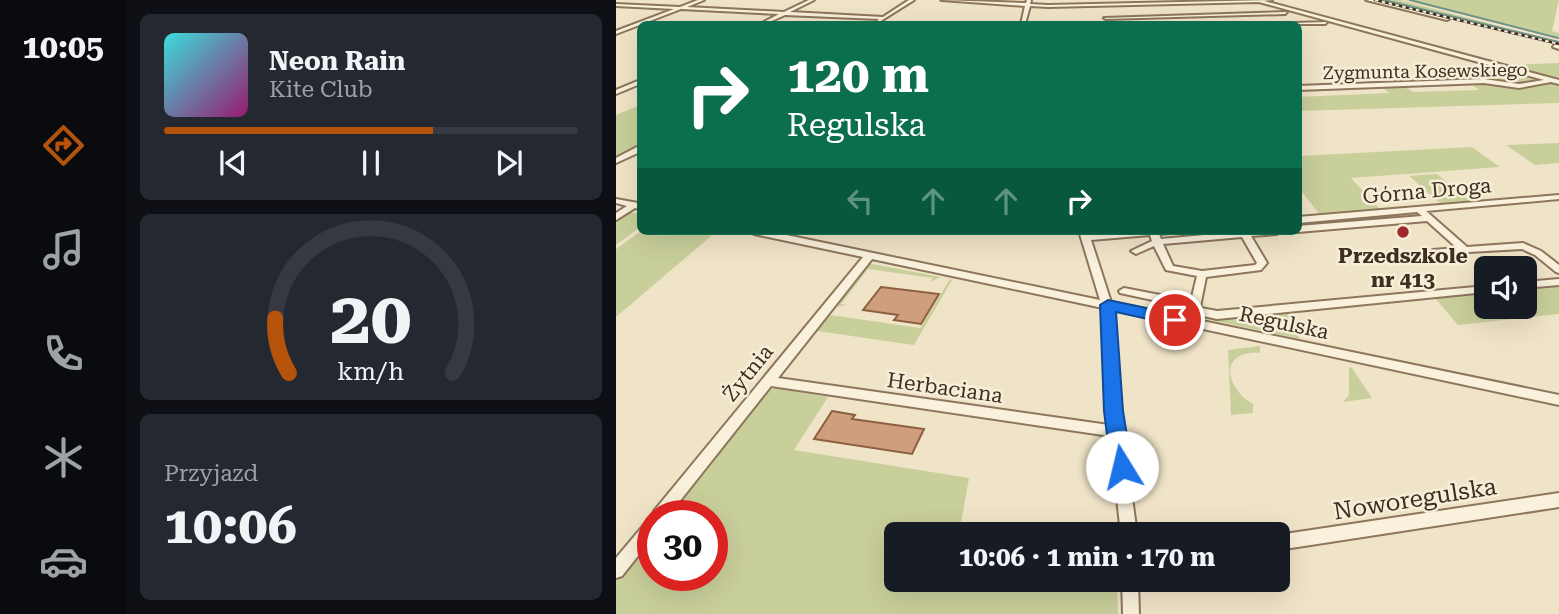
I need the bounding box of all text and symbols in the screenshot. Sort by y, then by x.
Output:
text: 10:05 [22,28,104,66]
text: Neon Rain [269,46,405,76]
text: 120 m [787,47,929,104]
icon: right [672,49,763,140]
street label: Zygmunta Kosewskiego [1322,59,1528,83]
text: Kite Club [269,76,373,103]
text: Regulska [787,106,926,144]
icon: directions [39,121,88,170]
icon: previous [214,144,252,182]
icon: pause [352,144,390,182]
icon: next [490,144,528,182]
street label: Górna Droga [1362,173,1493,209]
icon: left [841,182,879,220]
icon: ahead [914,182,952,220]
icon: ahead [987,182,1025,220]
icon: right [1060,182,1098,220]
marker: Przedszkole nr 413 [1395,224,1411,240]
icon: music [39,225,88,274]
place label: Przedszkole nr 413 [1338,244,1468,292]
map controls [1474,256,1537,319]
button: sound [1474,256,1537,319]
text: 20 [330,276,412,361]
pin [1145,290,1205,350]
icon: arrive [1156,301,1194,339]
street label: Regulska [1237,302,1332,344]
icon: phone [39,329,88,378]
street label: Żytnia [718,339,778,406]
text: km/h [338,357,404,386]
street label: Herbaciana [886,368,1005,408]
position arrow [1085,430,1159,504]
icon: climate [39,433,88,482]
text: Przyjazd [164,460,258,487]
street label: Noworegulska [1331,472,1499,526]
text: 10:06 [164,495,297,556]
speed limit sign: 30 [637,500,728,591]
icon: car [39,537,88,586]
text: 10:06 · 1 min · 170 m [959,542,1215,572]

